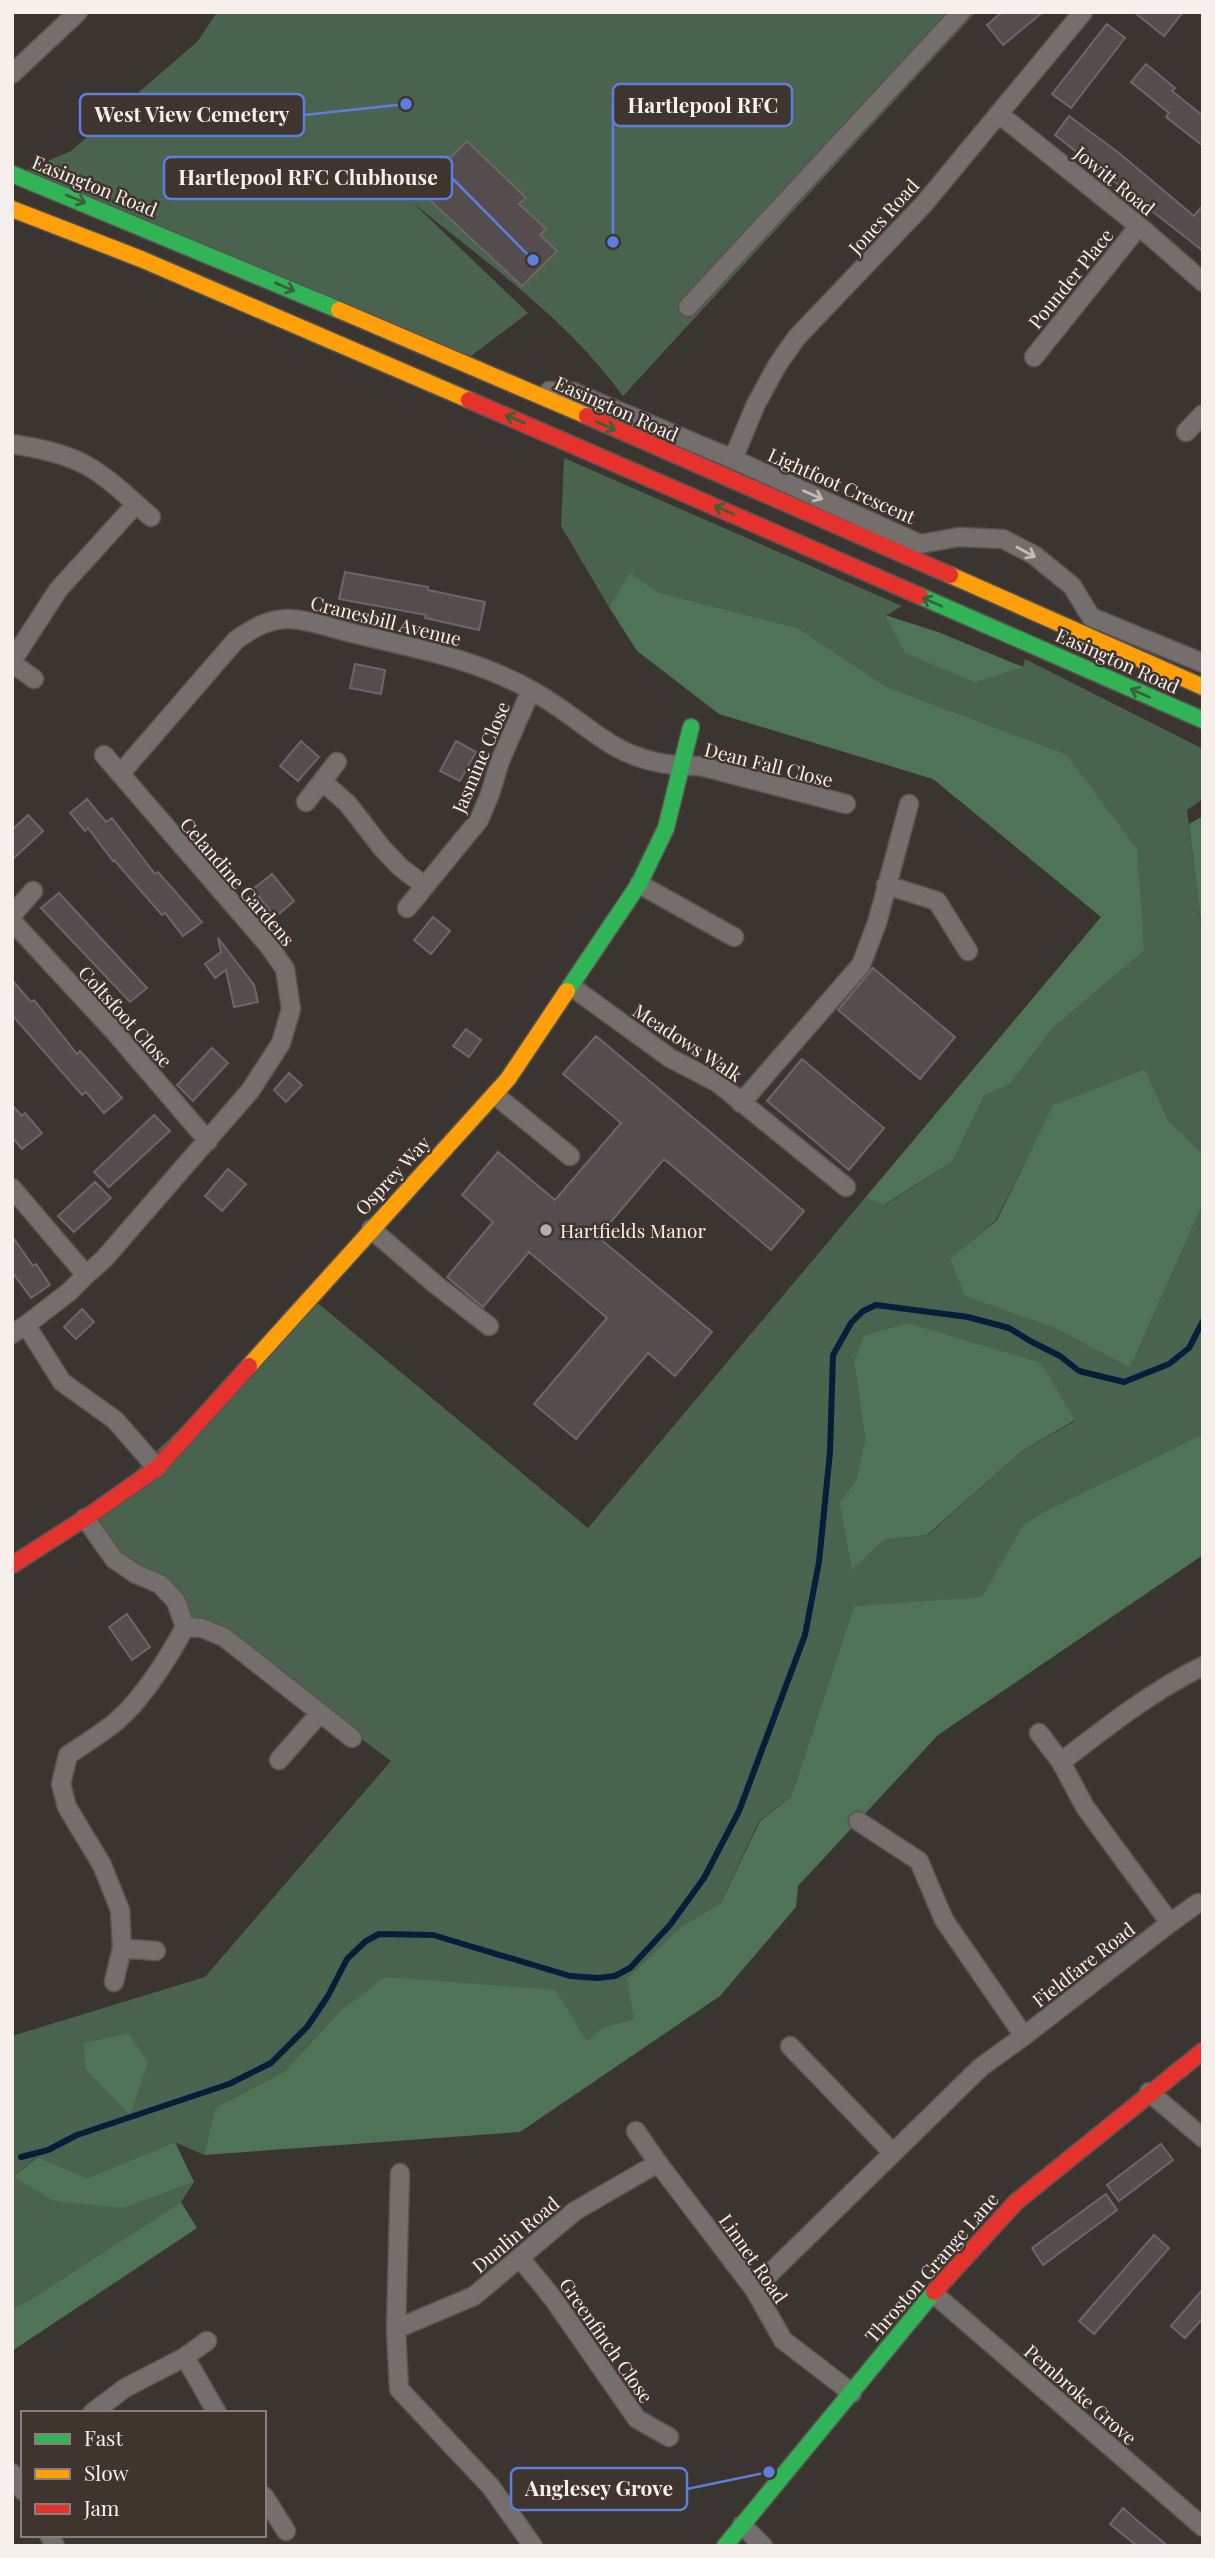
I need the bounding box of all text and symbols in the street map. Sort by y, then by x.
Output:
callout: Hartlepool RFC [613,84,792,126]
text: Hartlepool RFC [628,90,778,118]
callout: West View Cemetery [80,94,304,136]
text: West View Cemetery [93,99,290,127]
street label: Jowitt Road [1068,139,1161,221]
street label: Easington Road [29,148,161,222]
callout: Hartlepool RFC Clubhouse [164,157,452,199]
text: Hartlepool RFC Clubhouse [178,162,438,190]
street label: Jones Road [841,172,924,260]
one-way arrow [64,194,86,207]
street label: Pounder Place [1022,222,1118,334]
one-way arrow [274,282,295,295]
street label: Easington Road [551,369,683,447]
one-way arrow [505,412,526,425]
one-way arrow [595,420,617,433]
street label: Lightfoot Crescent [764,441,920,529]
one-way arrow [802,489,823,502]
one-way arrow [713,503,735,516]
one-way arrow [1016,545,1036,559]
street label: Cranesbill Avenue [308,589,464,651]
one-way arrow [922,595,943,608]
street label: Easington Road [1052,621,1184,699]
one-way arrow [1130,686,1151,699]
street label: Jasmine Close [444,697,515,818]
street label: Dean Fall Close [702,735,836,793]
street label: Celandine Gardens [175,811,301,951]
street label: Coltsfoot Close [73,959,179,1073]
street label: Meadows Walk [628,997,748,1087]
street label: Osprey Way [349,1129,436,1220]
place label: Hartfields Manor [560,1217,707,1243]
marker: Hartfields Manor [538,1222,554,1238]
street label: Fieldfare Road [1026,1916,1140,2012]
street label: Throston Grange Lane [858,2186,1004,2348]
street label: Dunlin Road [466,2190,564,2278]
street label: Linnet Road [714,2208,794,2308]
street label: Greenfinch Close [554,2272,660,2408]
street label: Pembroke Grove [1019,2338,1143,2450]
legend [21,2411,266,2537]
text: Fast [84,2423,123,2451]
text: Slow [84,2458,129,2486]
callout: Anglesey Grove [511,2468,687,2510]
text: Anglesey Grove [524,2473,673,2501]
text: Jam [83,2493,120,2521]

